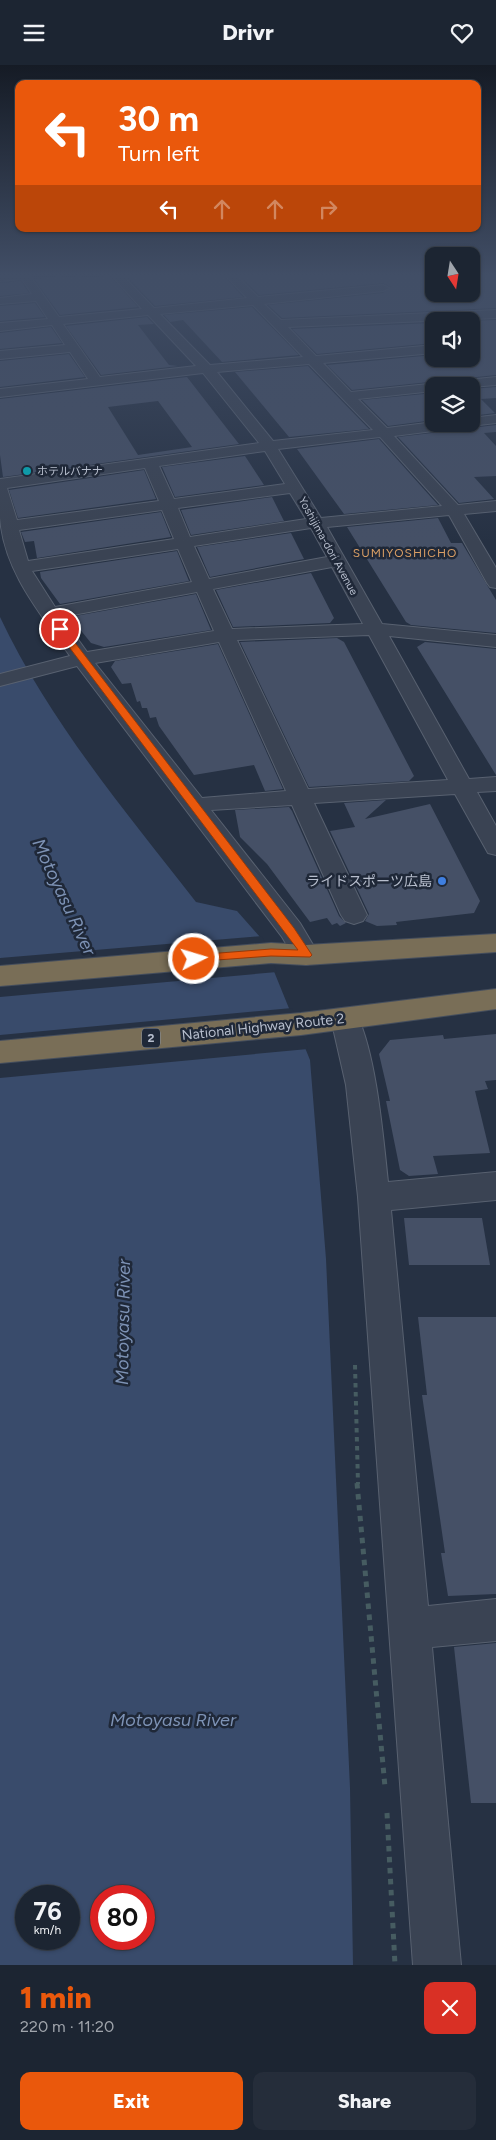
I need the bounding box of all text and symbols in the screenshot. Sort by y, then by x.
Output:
icon: menu [20,19,48,47]
text: Drivr [222,19,274,46]
icon: heart [448,19,476,47]
text: 30 m [118,98,199,140]
icon: left [35,100,100,165]
text: Turn left [118,140,200,167]
icon: left [155,195,183,223]
icon: ahead [208,195,236,223]
icon: ahead [261,195,289,223]
icon: right [314,195,342,223]
north arrow [425,247,480,303]
map controls [425,247,480,432]
button: sound [425,312,480,367]
button: layers [425,377,480,432]
marker: ホテルバナナ [21,465,33,477]
place label: ホテルバナナ [37,465,103,478]
street label: Yoshijima-dori Avenue [296,495,360,597]
district label: SUMIYOSHICHO [353,546,457,560]
pin [39,608,81,650]
icon: arrive [46,615,74,643]
water label: Motoyasu River [27,835,101,960]
place label: ライドスポーツ広島 [306,873,432,890]
marker: ライドスポーツ広島 [436,875,448,887]
position arrow [167,932,219,984]
street label: National Highway Route 2 [181,1010,345,1044]
road number: 2 [142,1029,160,1047]
water label: Motoyasu River [111,1258,135,1385]
water label: Motoyasu River [110,1709,237,1731]
speed limit sign: 80 [90,1885,155,1950]
text: 76 [33,1896,62,1926]
text: km/h [34,1923,61,1937]
text: 1 min [20,1979,92,2016]
button: close [424,1982,476,2034]
text: 220 m · 11:20 [20,2017,114,2036]
button: Exit [20,2072,243,2130]
button: Share [253,2072,476,2130]

